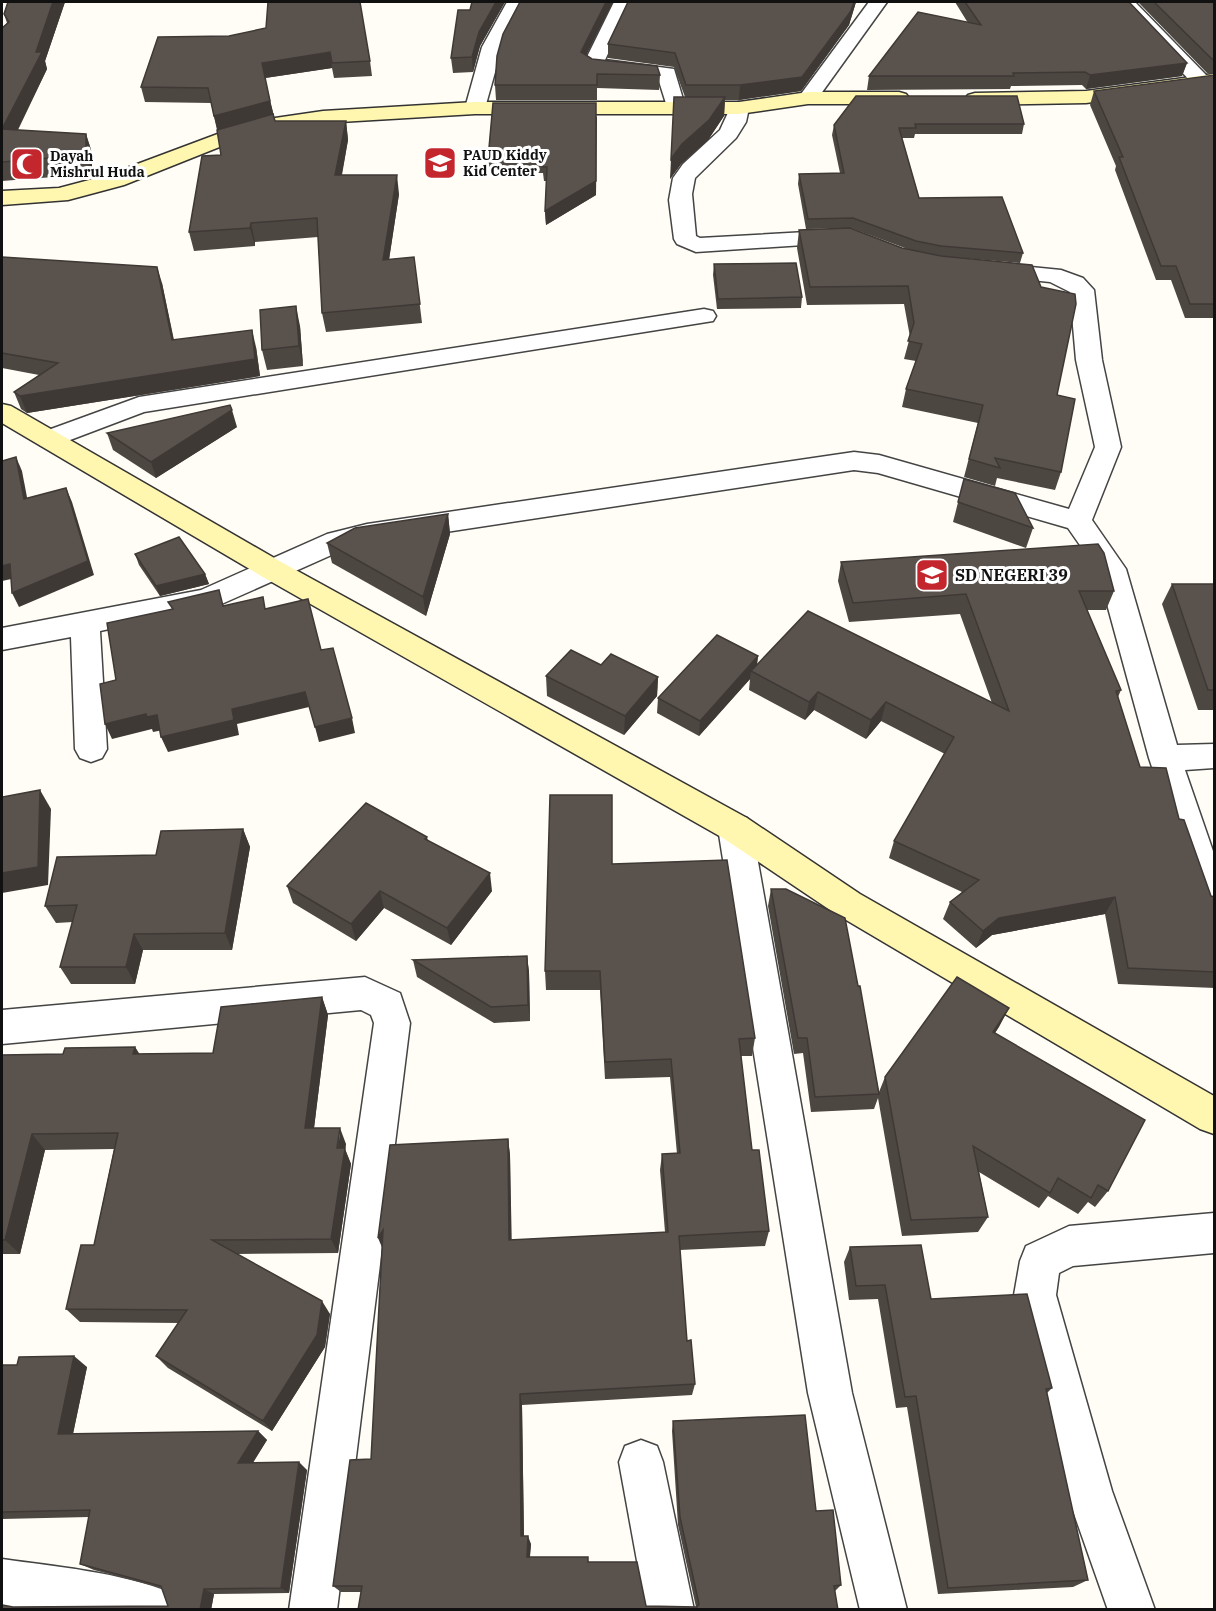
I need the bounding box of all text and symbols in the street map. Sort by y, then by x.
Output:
school or university icon: PAUD Kiddy Kid Center [422,145,458,181]
mosque icon: Dayah Mishrul Huda [9,146,45,182]
place label: PAUD Kiddy Kid Center [463,146,547,180]
place label: Dayah Mishrul Huda [50,147,145,181]
school or university icon: SD NEGERI 39 [914,557,950,593]
place label: SD NEGERI 39 [955,565,1068,585]

